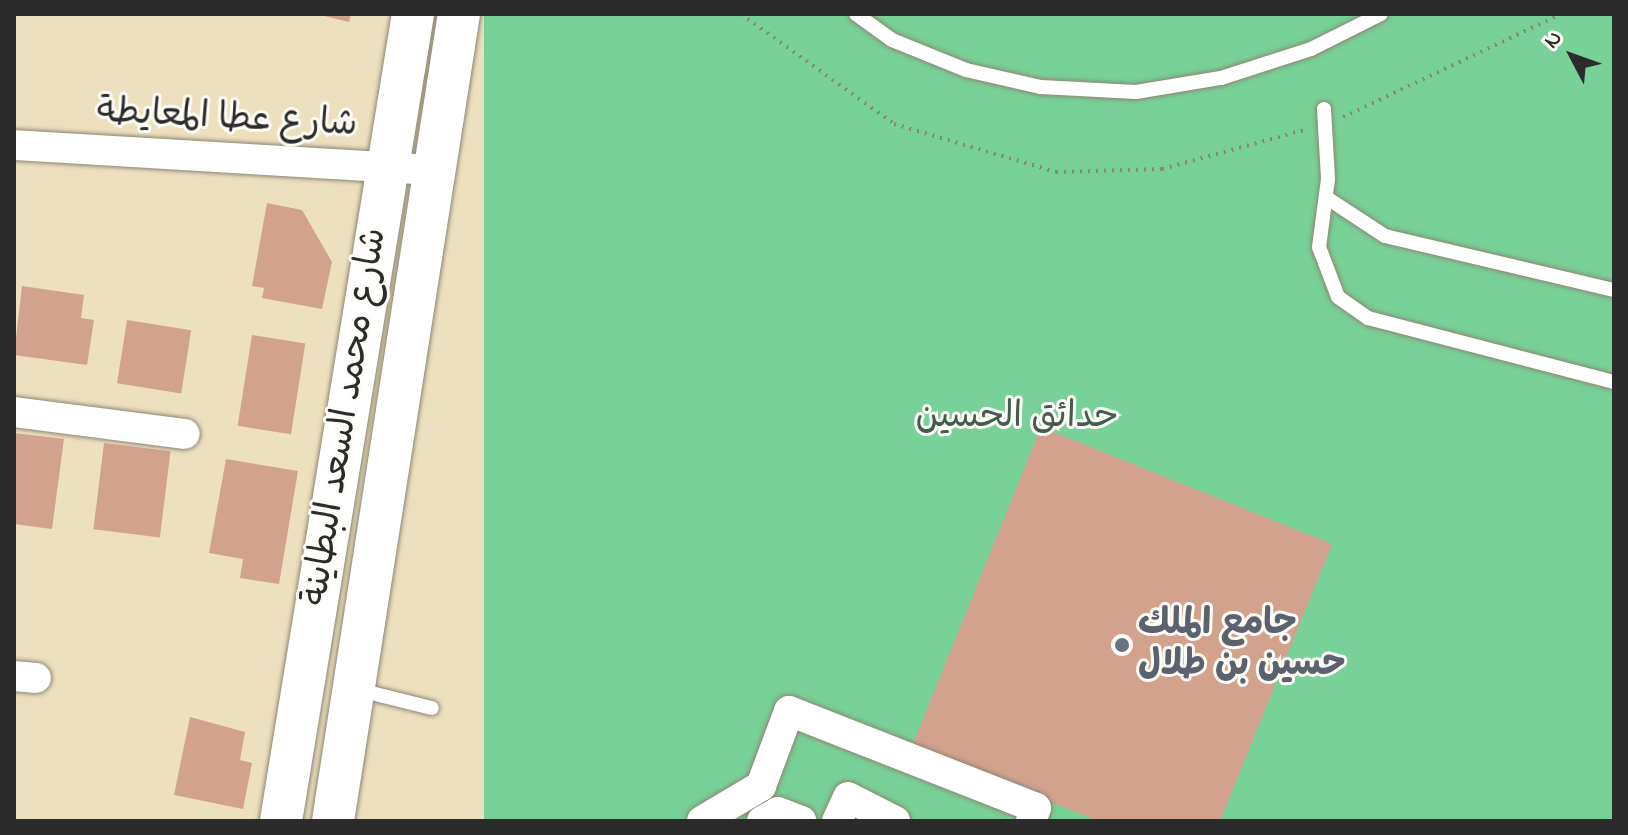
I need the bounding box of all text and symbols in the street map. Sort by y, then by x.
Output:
north arrow [1532,16,1612,96]
text: N [1537,24,1571,56]
street label: شارع عطا المعايطة [96,91,358,147]
street label: شارع محمد السعد البطاينة [295,225,397,609]
park label: حدائق الحسين [915,396,1119,440]
place label: جامع الملك حسين بن طلال [1138,602,1346,687]
marker: جامع الملك حسين بن طلال [1113,636,1131,654]

